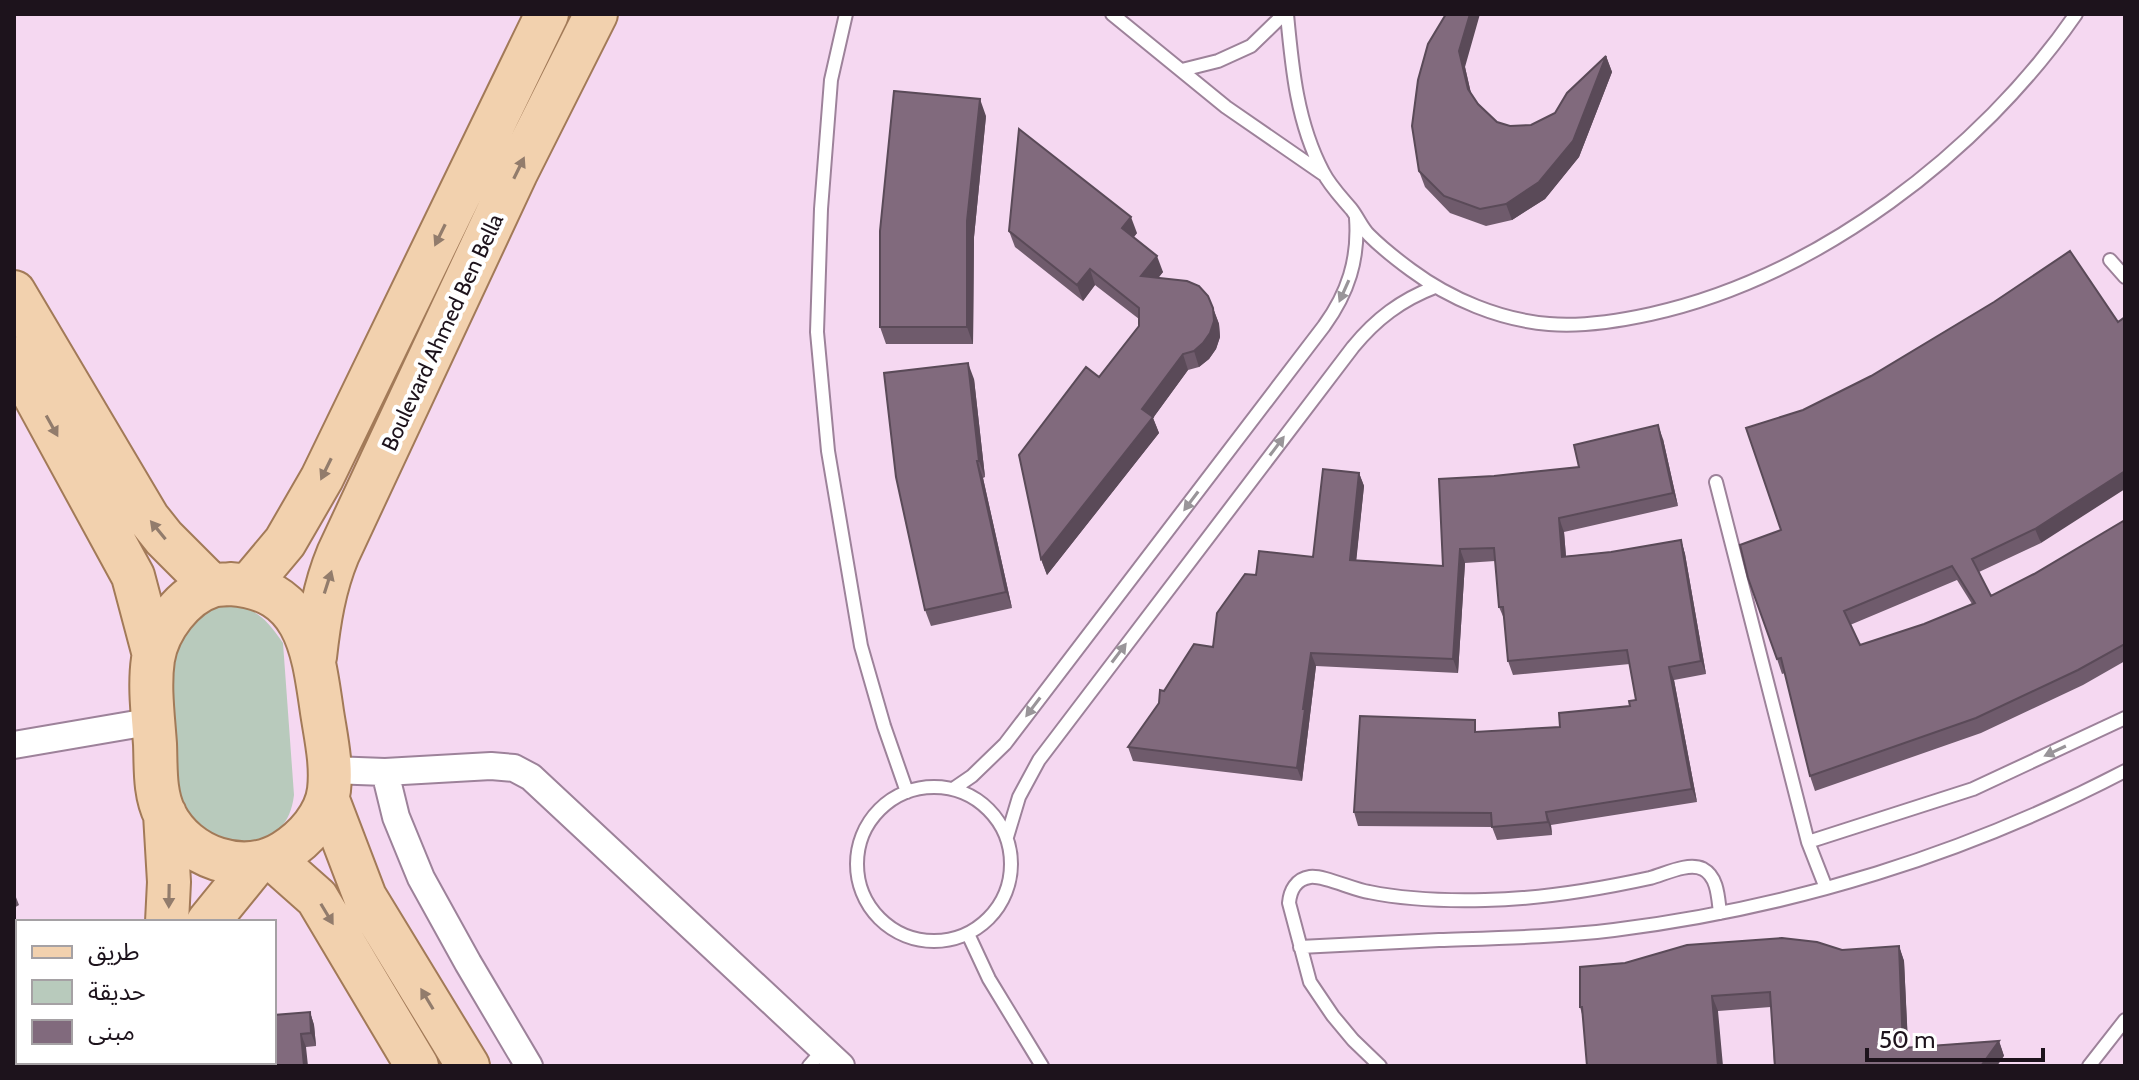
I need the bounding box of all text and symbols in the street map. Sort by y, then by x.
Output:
one-way arrow [512,156,526,179]
street label: Boulevard Ahmed Ben Bella [376,209,509,455]
one-way arrow [433,224,447,247]
one-way arrow [1338,279,1351,303]
one-way arrow [45,415,59,437]
one-way arrow [1268,436,1284,457]
one-way arrow [320,458,333,481]
one-way arrow [1184,491,1200,511]
one-way arrow [150,520,167,540]
one-way arrow [322,569,334,593]
one-way arrow [1111,643,1127,663]
one-way arrow [1026,697,1042,718]
one-way arrow [2043,745,2066,758]
one-way arrow [163,884,175,909]
one-way arrow [320,903,334,925]
legend [16,920,276,1064]
text: طريق [88,937,140,967]
text: حديقة [88,977,146,1006]
one-way arrow [421,988,435,1010]
scale bar [1867,1012,2043,1062]
text: مبنى [88,1017,135,1046]
text: 50 m [1879,1025,1935,1054]

